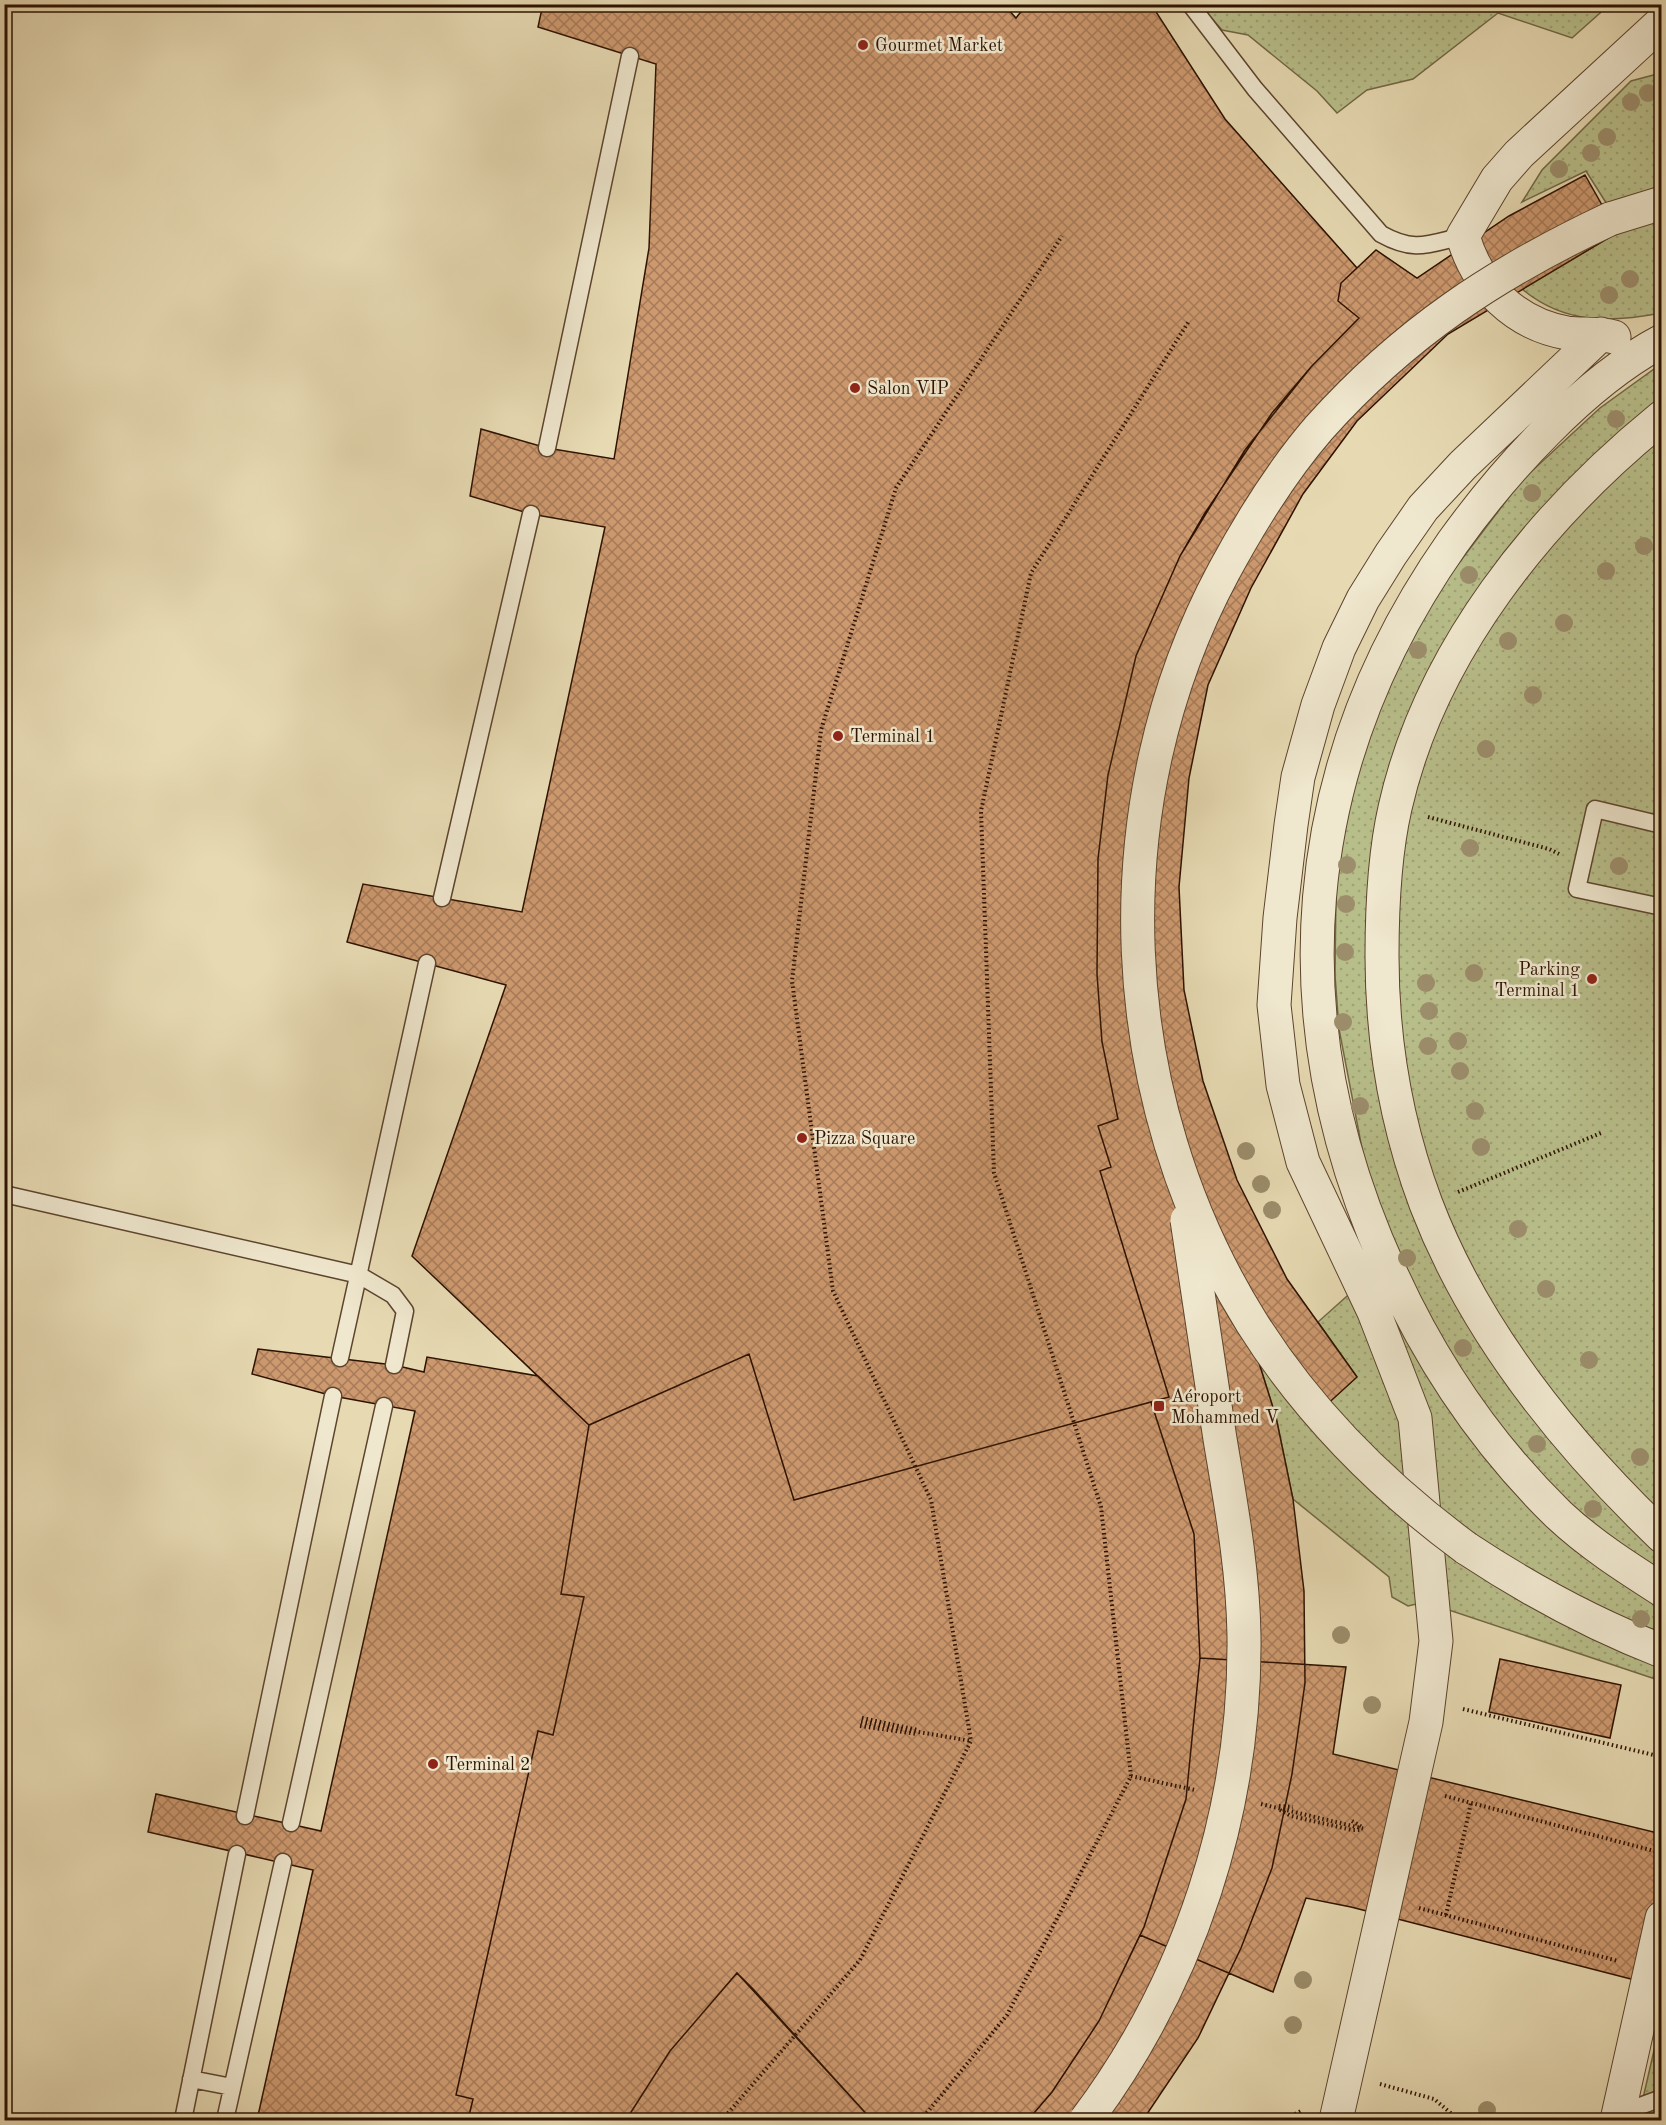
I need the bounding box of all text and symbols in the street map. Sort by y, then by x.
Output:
place label: Gourmet Market [875,37,1003,55]
marker: Gourmet Market [856,38,870,52]
place label: Salon VIP [867,380,949,398]
marker: Salon VIP [848,381,862,395]
place label: Terminal 1 [850,728,935,746]
marker: Terminal 1 [831,729,845,743]
place label: Parking Terminal 1 [1495,961,1580,1000]
marker: Parking Terminal 1 [1585,972,1599,986]
place label: Pizza Square [814,1130,915,1148]
marker: Pizza Square [795,1131,809,1145]
place label: Aéroport Mohammed V [1171,1388,1279,1427]
marker: Aéroport Mohammed V [1152,1399,1166,1413]
place label: Terminal 2 [445,1756,530,1774]
marker: Terminal 2 [426,1757,440,1771]

